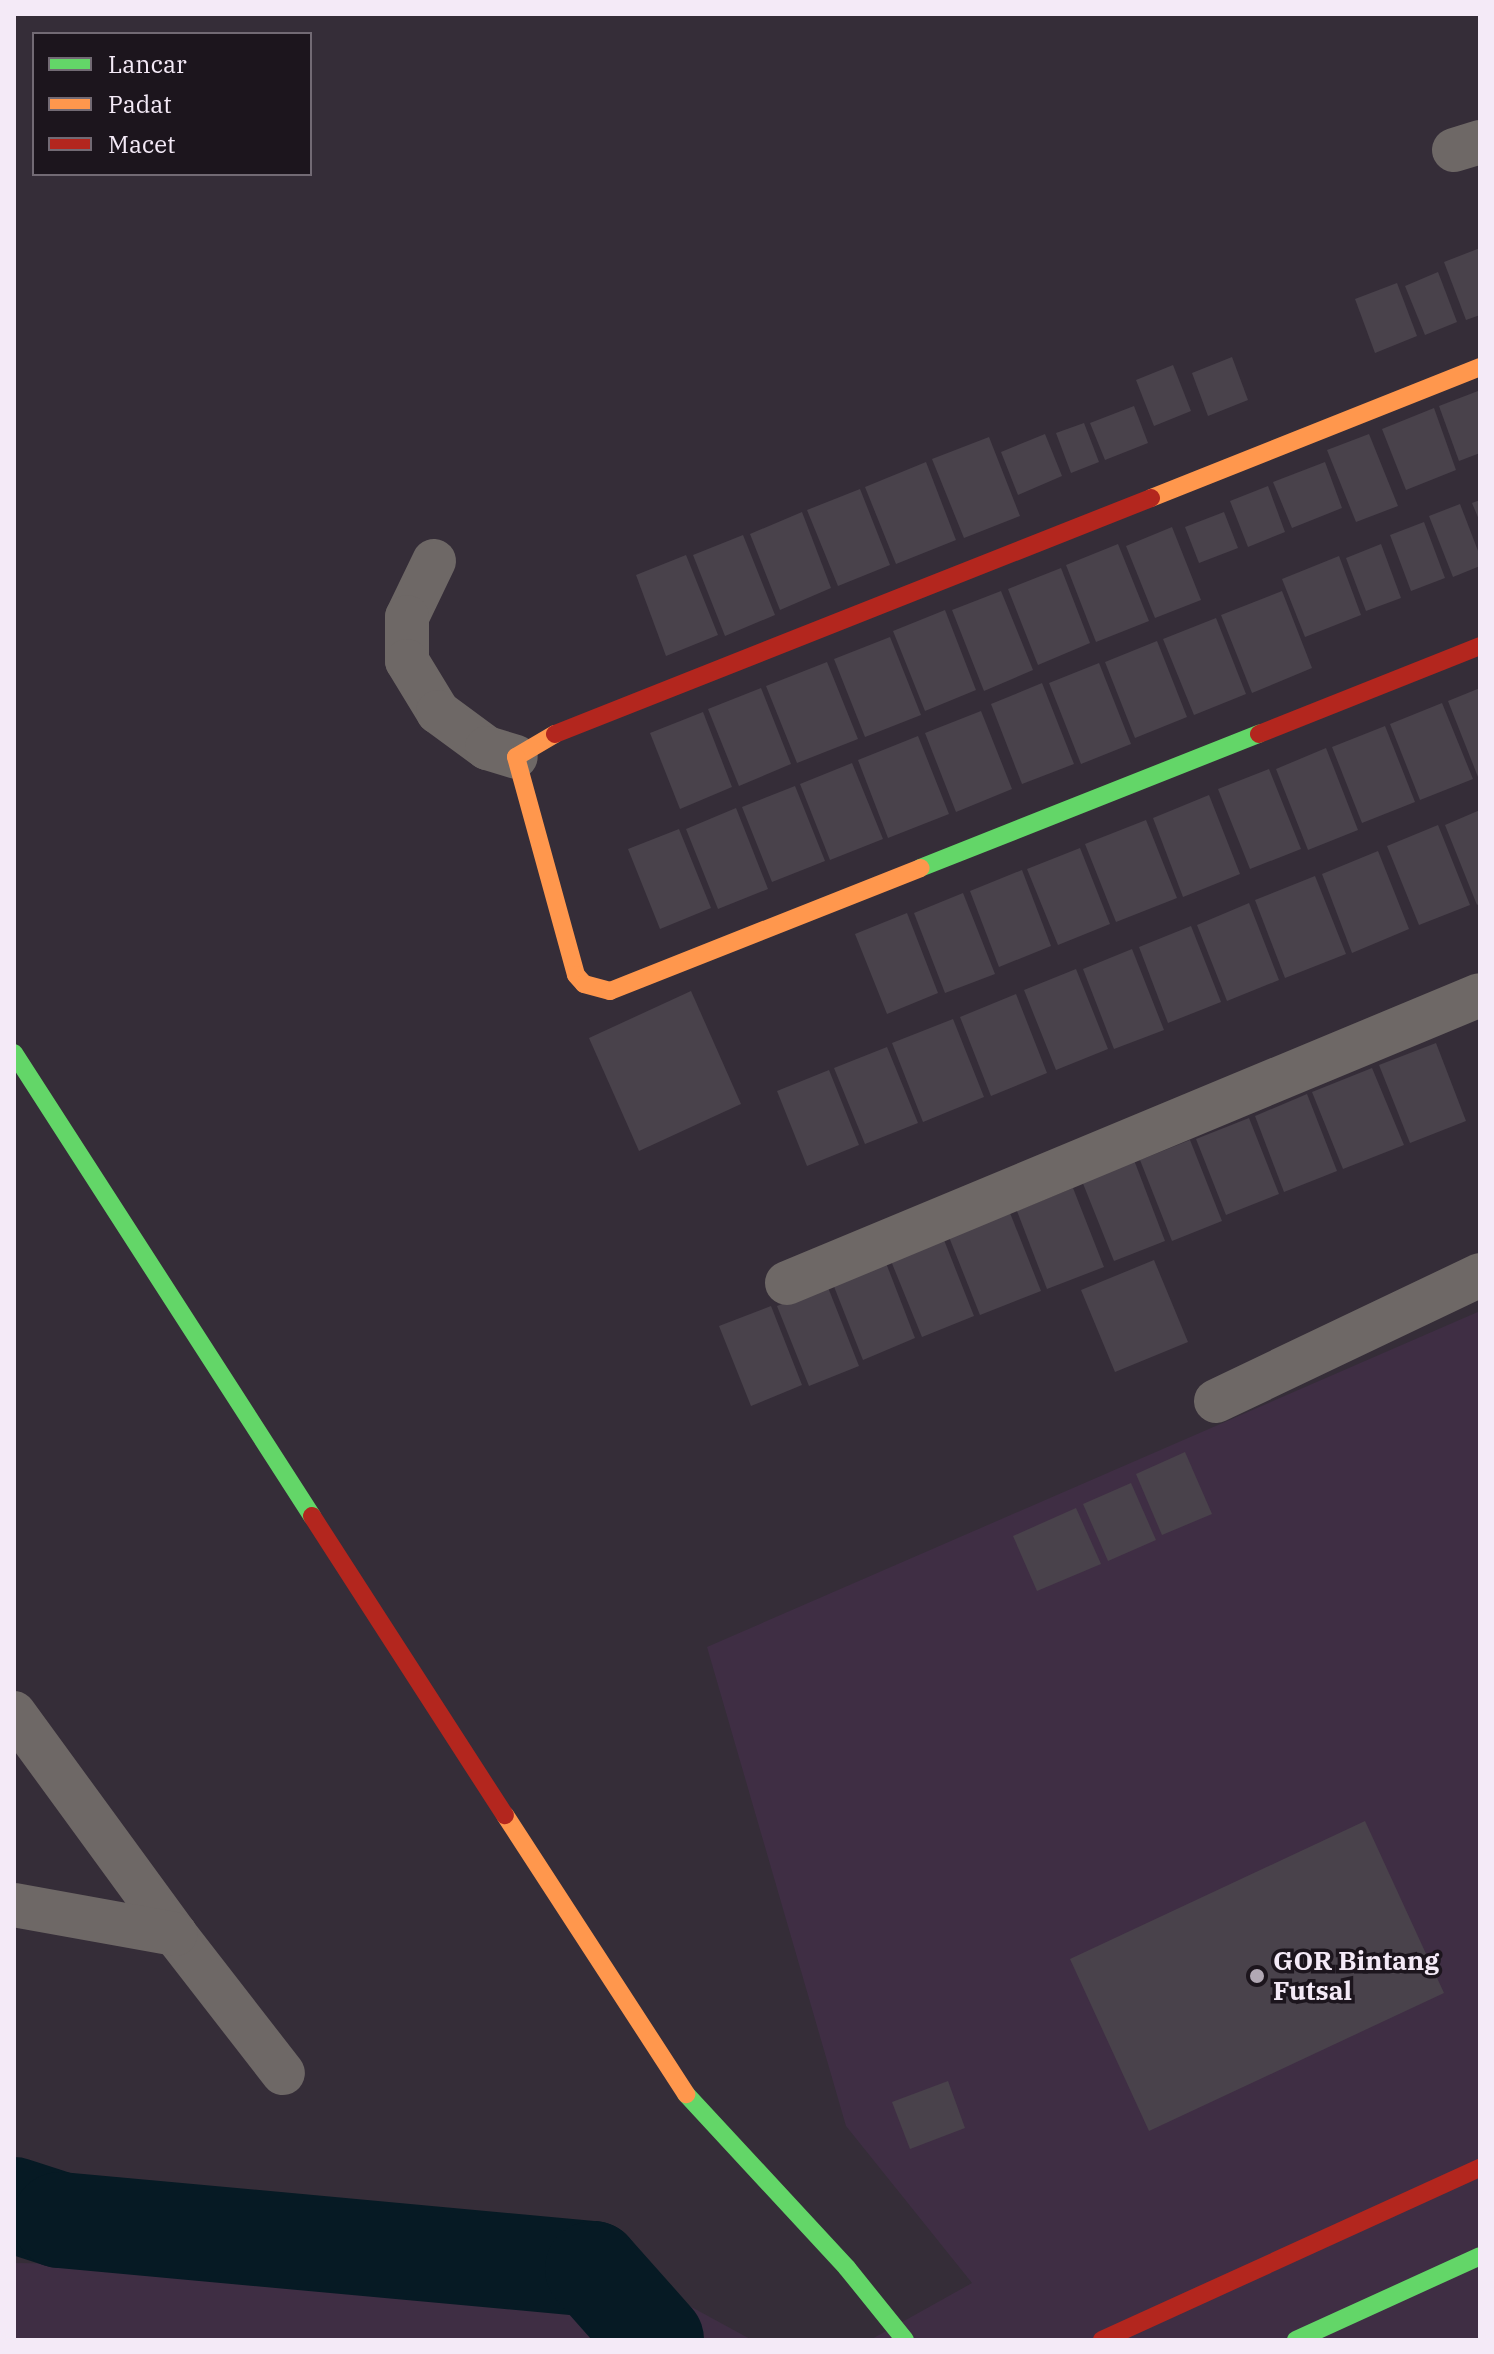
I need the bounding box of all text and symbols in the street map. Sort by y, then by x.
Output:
legend [32,32,312,176]
text: Lancar [108,48,187,80]
text: Padat [108,88,172,120]
text: Macet [108,128,176,160]
place label: GOR Bintang Futsal [1273,1945,1439,2006]
marker: GOR Bintang Futsal [1248,1967,1266,1985]

